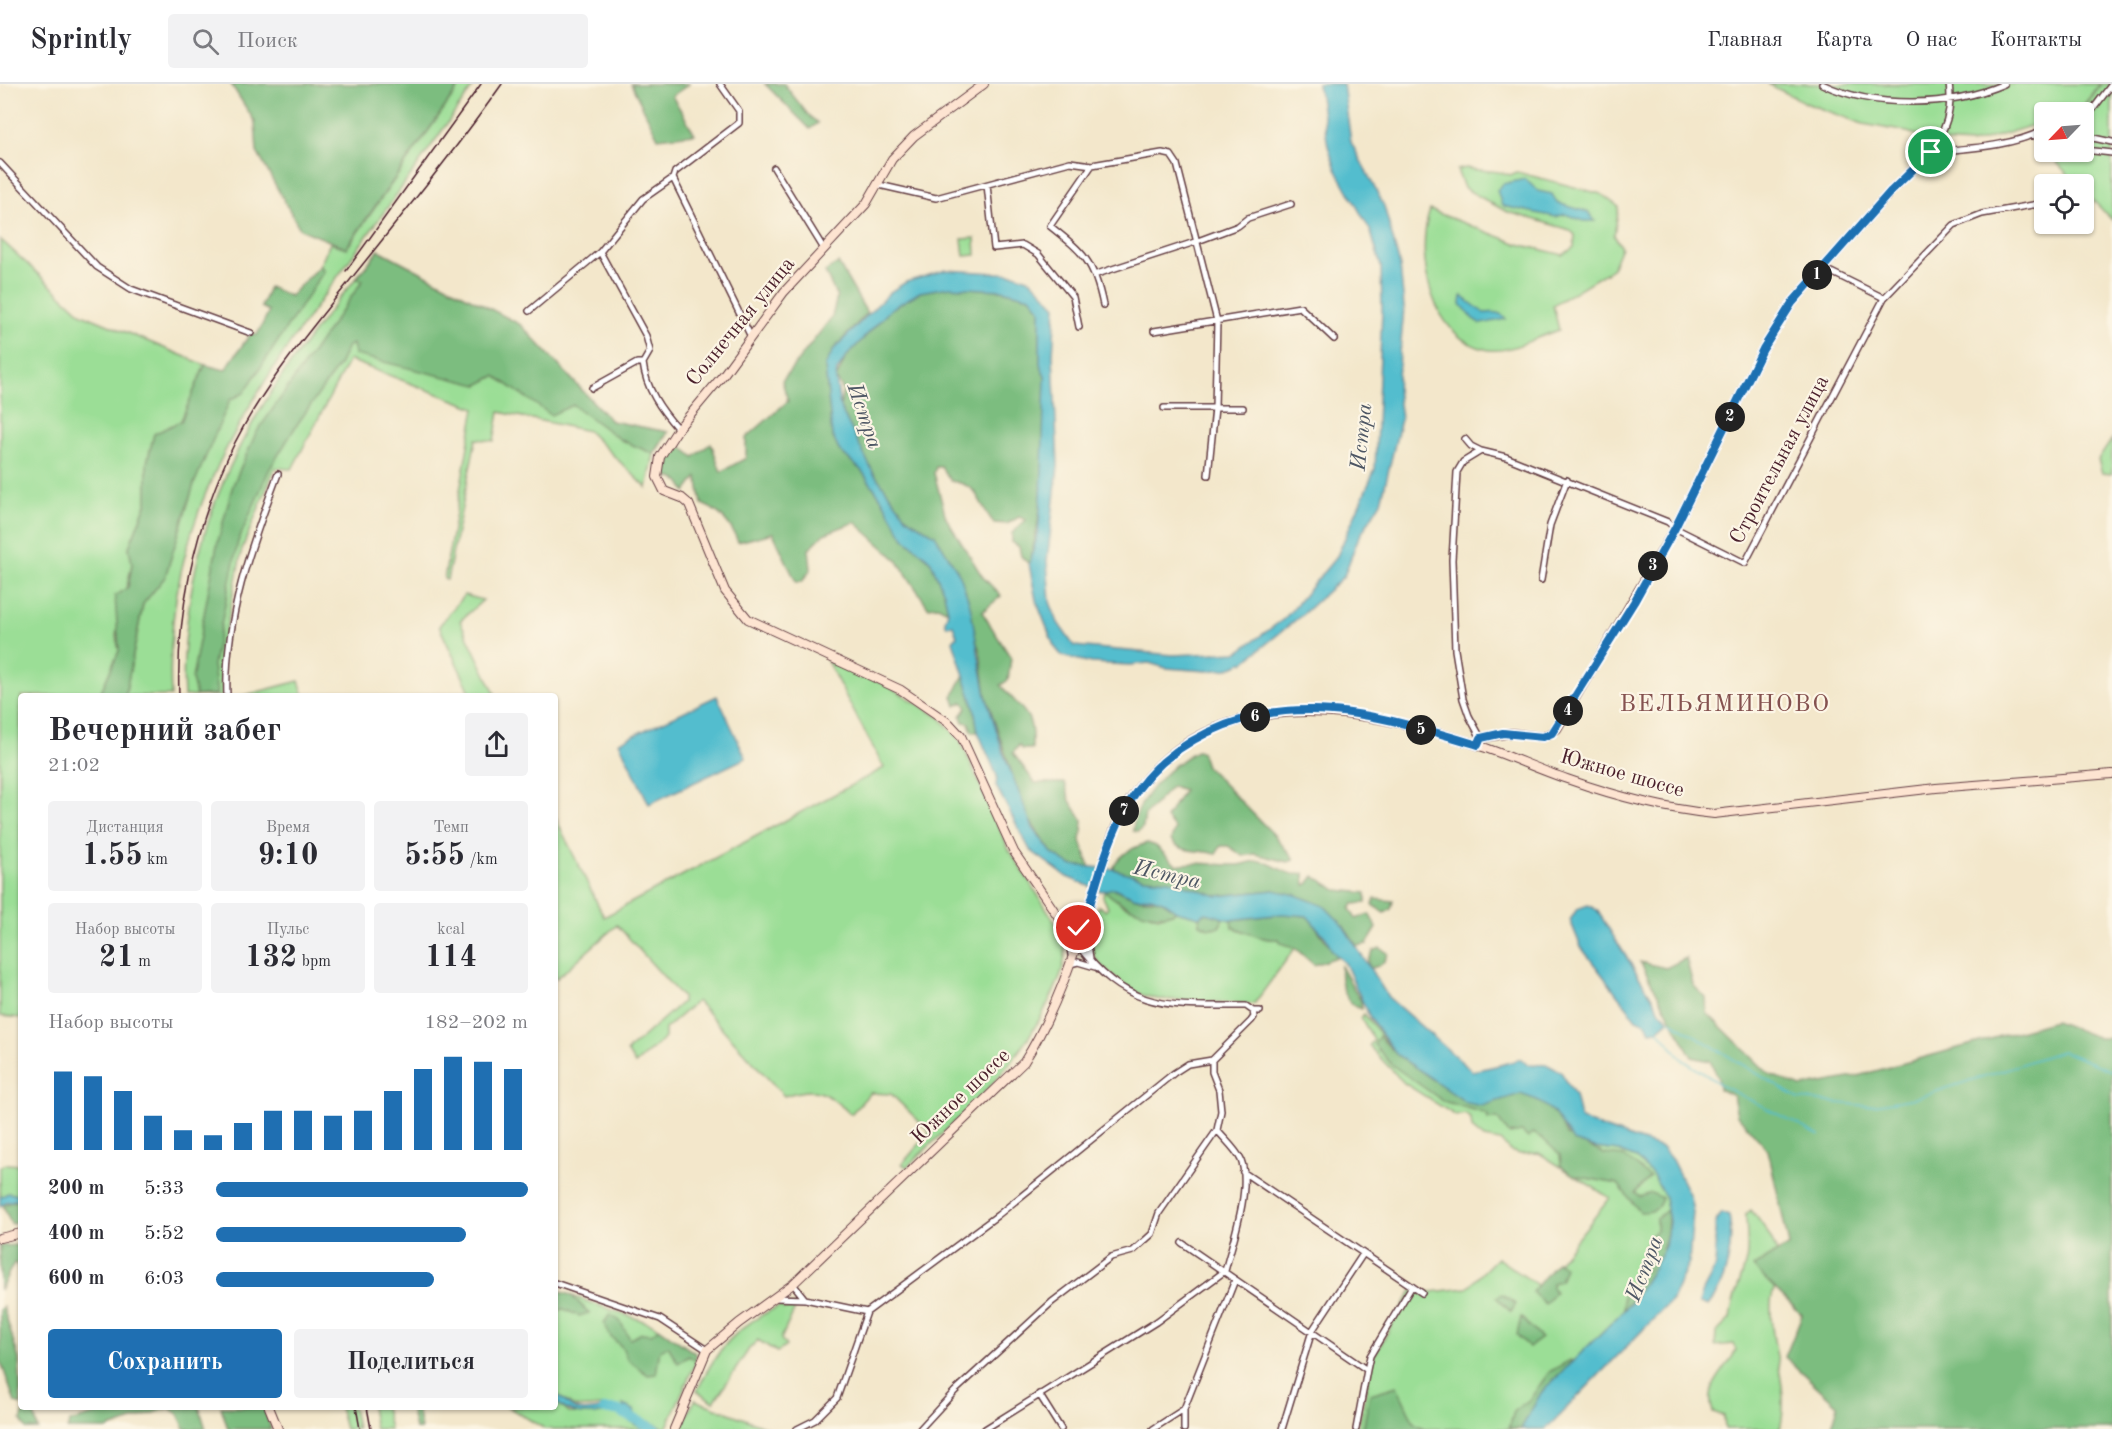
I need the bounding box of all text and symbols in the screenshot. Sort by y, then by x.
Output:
search box [168,14,588,68]
icon: search [189,25,222,58]
text: Sprintly [30,27,132,55]
text: Поиск [237,30,298,52]
text: Главная [1707,30,1783,51]
text: Карта [1816,30,1873,51]
text: О нас [1906,30,1957,51]
text: Контакты [1990,30,2082,51]
north arrow [2034,102,2094,162]
map controls [2034,102,2094,234]
pin [1905,126,1956,177]
icon: arrive [1914,135,1947,168]
button: locate [2034,174,2094,234]
street label: Солнечная улица [683,254,799,390]
pin: 1 [1802,260,1832,290]
text: 1 [1812,267,1822,283]
street label: Строительная улица [1727,372,1833,548]
water label: Истра [842,379,886,452]
water label: Истра [1347,402,1377,473]
pin: 2 [1715,402,1745,432]
text: 2 [1725,409,1735,425]
pin: 3 [1638,551,1668,581]
text: 3 [1648,558,1658,574]
district label: ВЕЛЬЯМИНОВО [1620,693,1830,717]
pin: 4 [1553,696,1583,726]
pin: 6 [1240,702,1270,732]
text: 4 [1563,703,1573,719]
text: 6 [1250,709,1260,725]
button: share [465,713,528,776]
text: Вечерний забег [48,715,281,748]
pin: 5 [1406,715,1436,745]
text: 5 [1416,722,1426,738]
street label: Южное шоссе [1558,746,1686,802]
text: 21:02 [48,756,100,776]
pin: 7 [1109,796,1139,826]
text: 7 [1119,803,1129,819]
text: Дистанция [86,820,164,836]
text: Время [266,820,310,836]
text: Темп [433,820,469,836]
text: 1.55 [82,841,143,871]
text: 9:10 [258,841,318,871]
text: 5:55 [404,841,465,871]
text: km [143,852,168,868]
text: /km [465,852,498,868]
water label: Истра [1130,856,1203,893]
pin [1053,902,1104,953]
icon: check [1062,911,1095,944]
text: Набор высоты [75,922,175,938]
text: Пульс [267,922,309,938]
text: kcal [437,922,465,938]
text: 21 [99,943,134,973]
text: 132 [245,943,297,973]
text: 114 [425,943,477,973]
text: m [134,954,151,970]
text: bpm [297,954,331,970]
text: Набор высоты [48,1013,174,1033]
text: 182–202 m [425,1013,528,1033]
street label: Южное шоссе [908,1045,1014,1149]
text: 200 m [48,1179,104,1199]
text: 5:33 [144,1179,184,1199]
text: 400 m [48,1224,104,1244]
text: 5:52 [144,1224,184,1244]
water label: Истра [1622,1233,1668,1306]
text: 600 m [48,1269,104,1289]
text: 6:03 [144,1269,184,1289]
button: Сохранить [48,1329,282,1398]
button: Поделиться [294,1329,528,1398]

